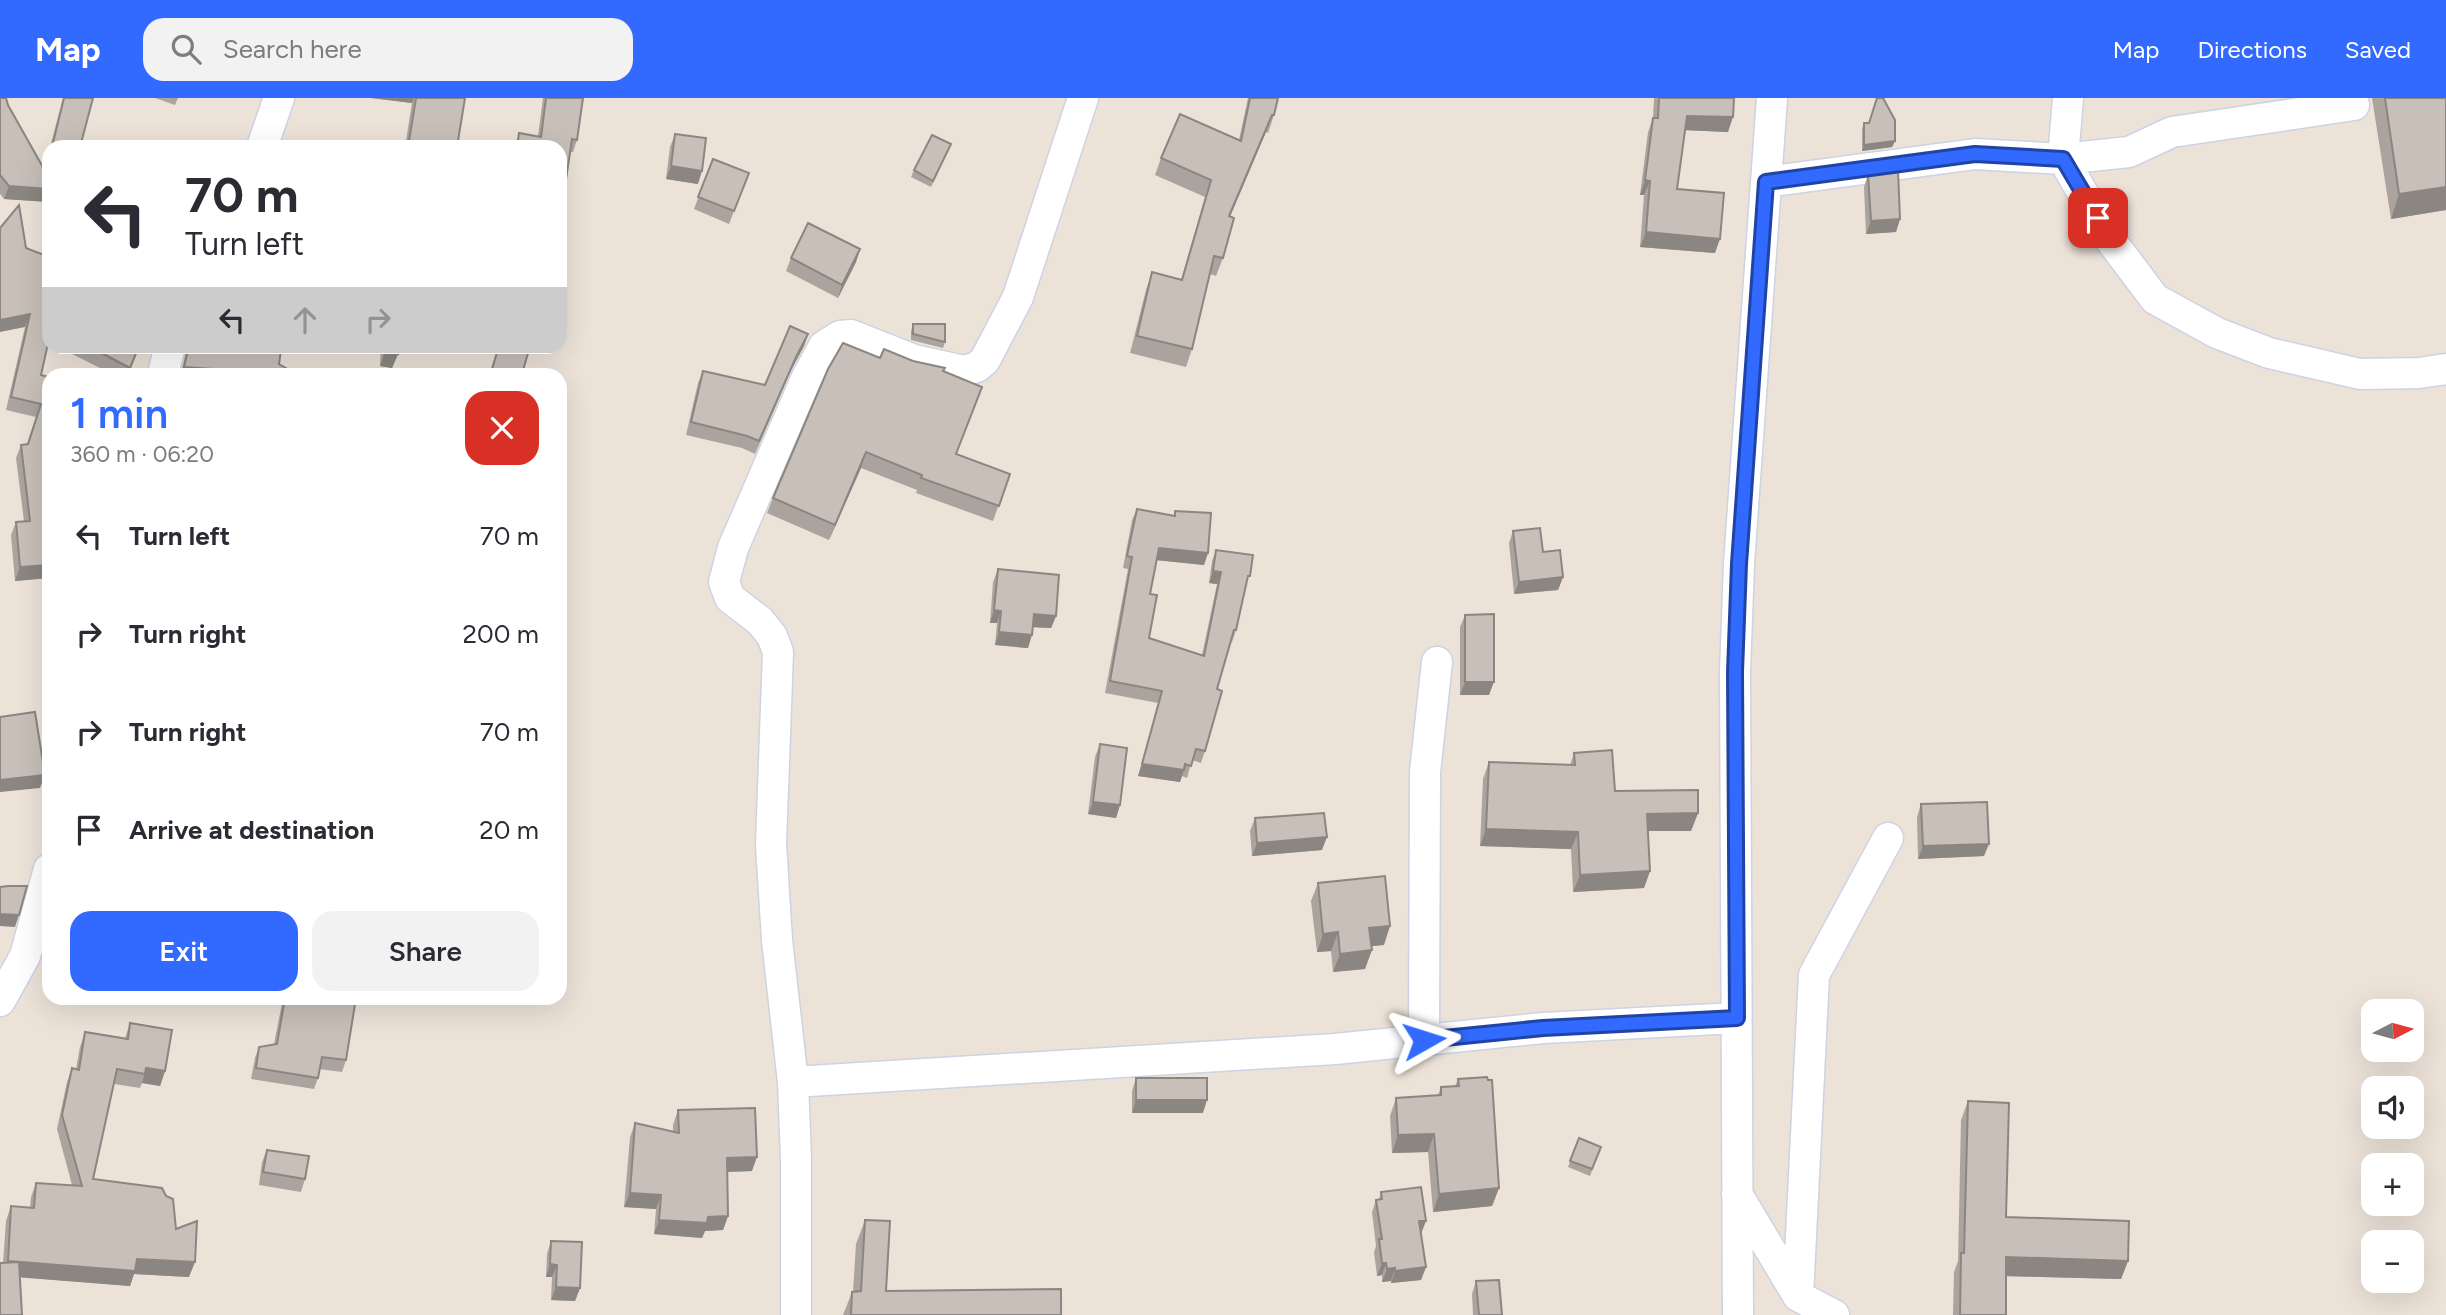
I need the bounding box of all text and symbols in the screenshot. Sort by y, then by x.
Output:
search box [143,18,633,81]
text: Map [35,30,101,69]
icon: search [167,30,205,68]
text: Search here [223,33,362,65]
text: Map [2113,35,2159,64]
text: Directions [2197,35,2307,64]
text: Saved [2345,35,2411,64]
text: 70 m [185,165,298,224]
icon: left [70,168,161,259]
pin [2068,188,2128,248]
icon: arrive [2079,199,2117,237]
text: Turn left [185,225,304,263]
icon: left [213,301,251,339]
icon: ahead [286,301,324,339]
icon: right [359,301,397,339]
text: 1 min [70,388,168,439]
button: close [465,391,539,465]
text: 360 m · 06:20 [70,440,214,468]
icon: left [70,517,108,555]
text: Turn left [129,520,230,552]
text: 70 m [480,520,539,552]
icon: right [70,615,108,653]
text: Turn right [129,618,246,650]
text: 200 m [463,618,539,650]
icon: right [70,713,108,751]
text: Turn right [129,716,246,748]
text: 70 m [480,716,539,748]
icon: arrive [70,811,108,849]
text: Arrive at destination [129,814,374,846]
text: 20 m [479,814,539,846]
button: Exit [70,911,298,991]
button: Share [312,911,539,991]
north arrow [2361,999,2424,1062]
map controls [2361,999,2424,1293]
position arrow [1387,1003,1461,1077]
button: sound [2361,1076,2424,1139]
button: + [2361,1153,2424,1216]
button: − [2361,1230,2424,1293]

